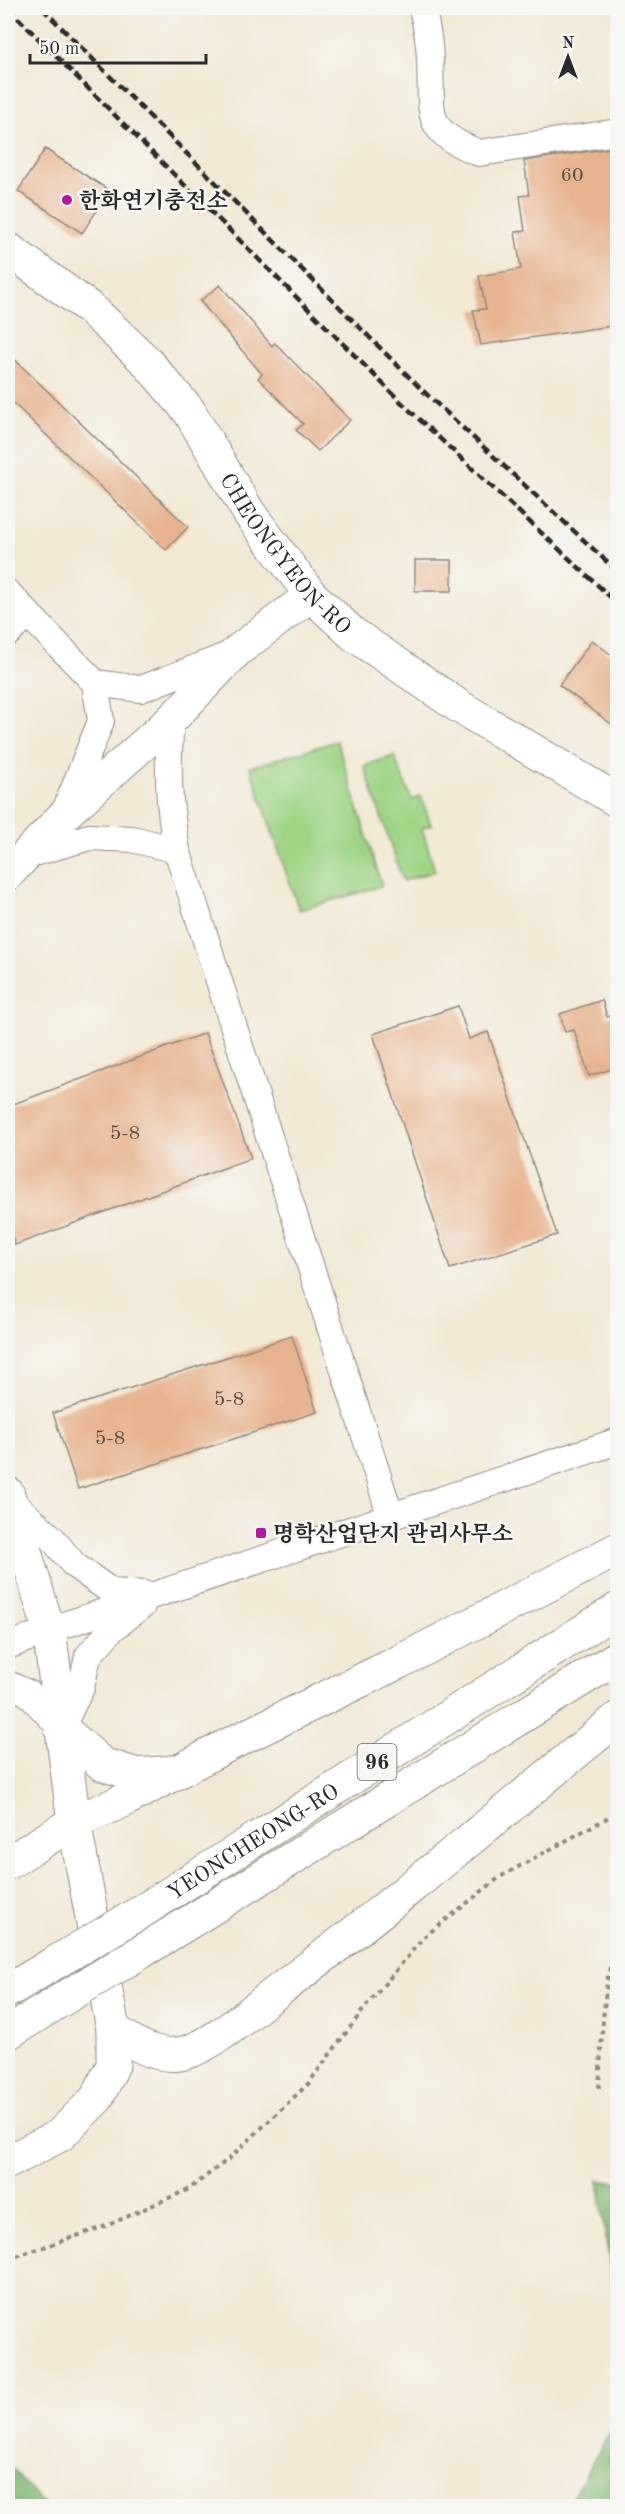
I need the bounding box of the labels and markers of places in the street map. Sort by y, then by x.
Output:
place label: 한화연기충전소 [79,188,228,213]
marker: 한화연기충전소 [60,193,74,207]
place label: 명학산업단지 관리사무소 [273,1521,513,1546]
marker: 명학산업단지 관리사무소 [254,1526,268,1540]

